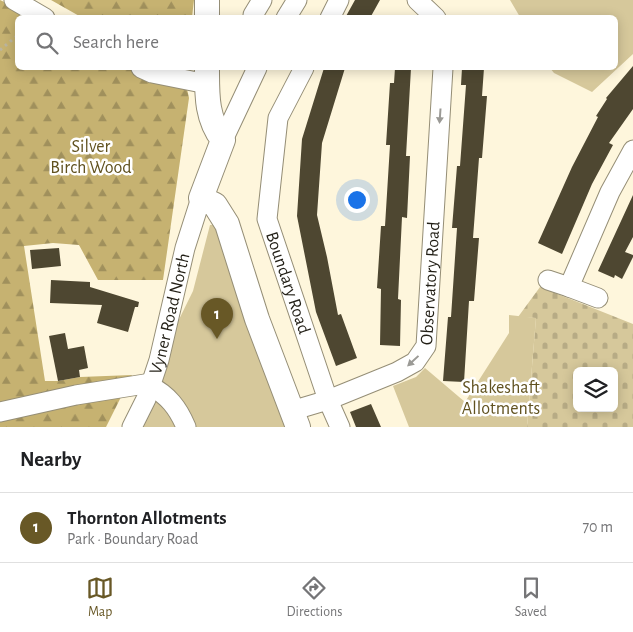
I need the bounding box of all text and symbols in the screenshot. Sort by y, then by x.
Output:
search box [15,15,618,70]
icon: search [33,29,61,57]
text: Search here [73,33,159,52]
one-way arrow [435,108,443,124]
park label: Silver Birch Wood [50,138,132,177]
your location [344,187,370,213]
street label: Observatory Road [418,221,444,346]
street label: Boundary Road [262,229,313,336]
street label: Vyner Road North [147,251,194,377]
pin: 1 [201,298,233,339]
one-way arrow [407,355,419,367]
map controls [573,367,618,412]
button: layers [573,367,618,412]
park label: Shakeshaft Allotments [462,379,540,418]
text: Nearby [20,449,81,470]
text: Thornton Allotments [67,509,227,528]
text: 1 [33,519,39,535]
text: 70 m [582,519,613,535]
text: Park · Boundary Road [67,531,198,547]
tab: Map [86,574,114,621]
tab: Directions [287,574,342,621]
tab: Saved [515,574,547,621]

